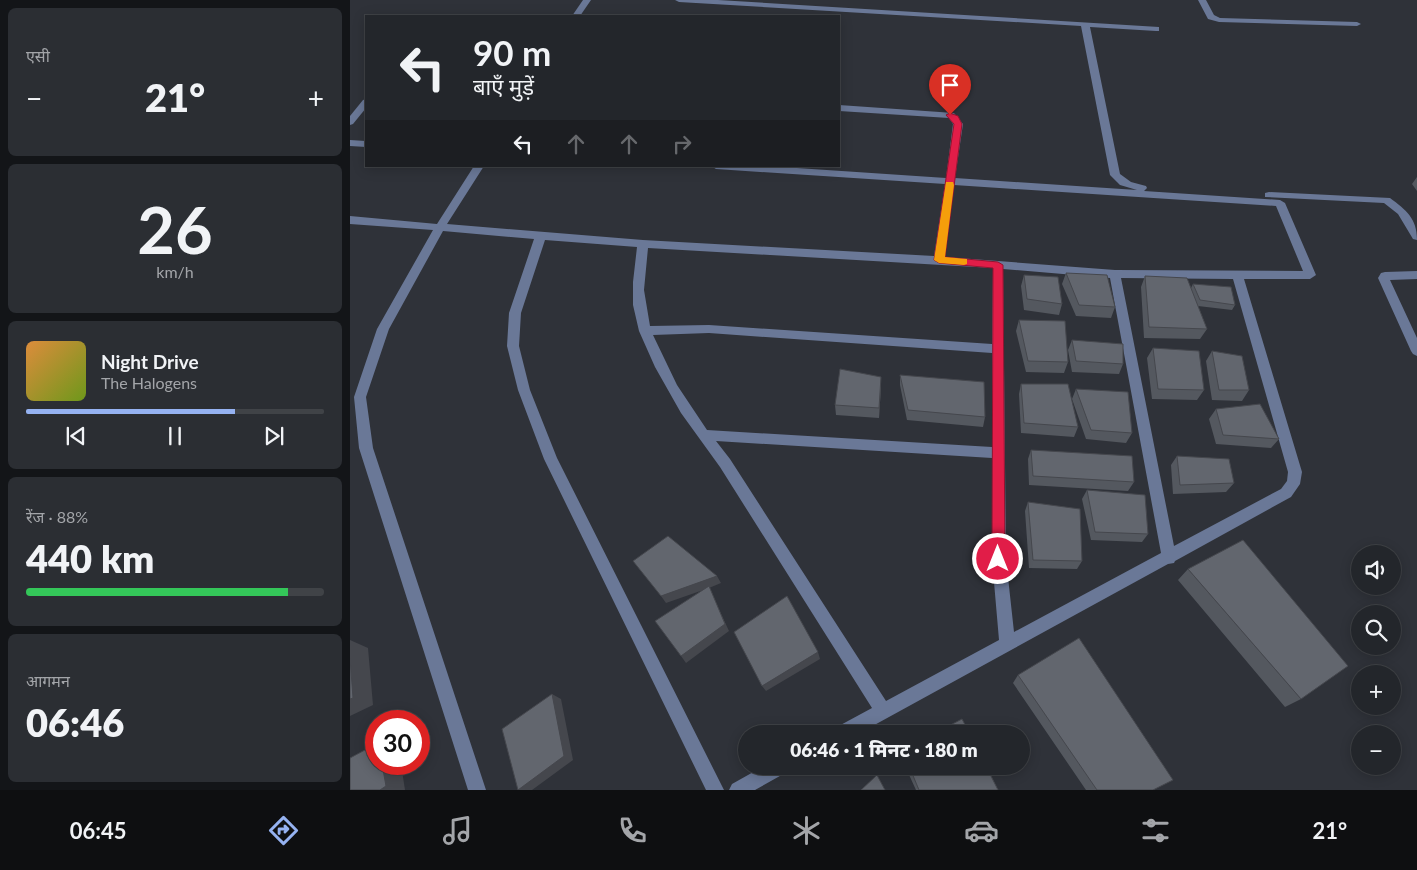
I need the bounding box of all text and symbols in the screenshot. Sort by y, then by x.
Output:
text: 90 m [473,31,551,73]
icon: left [390,35,455,100]
text: एसी [26,46,50,65]
pin [929,64,971,115]
icon: arrive [936,71,964,99]
text: बाएँ मुड़ें [473,73,534,100]
text: 21° [145,74,205,120]
text: − [26,81,42,115]
text: + [308,81,324,115]
icon: left [509,130,537,158]
icon: ahead [562,130,590,158]
icon: ahead [615,130,643,158]
icon: right [668,130,696,158]
text: 26 [137,190,213,268]
text: km/h [156,262,194,281]
text: Night Drive [101,350,199,373]
text: The Halogens [101,373,197,392]
icon: previous [62,422,90,450]
icon: pause [161,422,189,450]
icon: next [260,422,288,450]
text: रेंज · 88% [26,507,88,526]
position arrow [971,532,1023,584]
text: 440 km [26,535,154,581]
map controls [1351,545,1401,775]
button: sound [1351,545,1401,595]
button: search [1351,605,1401,655]
button: + [1351,665,1401,715]
text: आगमन [26,671,70,690]
text: 06:46 [26,699,124,745]
speed limit sign: 30 [365,710,430,775]
button: − [1351,725,1401,775]
text: 06:46 · 1 मिनट · 180 m [790,738,978,761]
icon: directions [266,813,301,848]
icon: music [440,813,475,848]
icon: phone [615,813,650,848]
icon: climate [789,813,824,848]
icon: car [964,813,999,848]
icon: filters [1138,813,1173,848]
text: 06:45 [70,817,126,844]
text: 21° [1313,817,1347,844]

